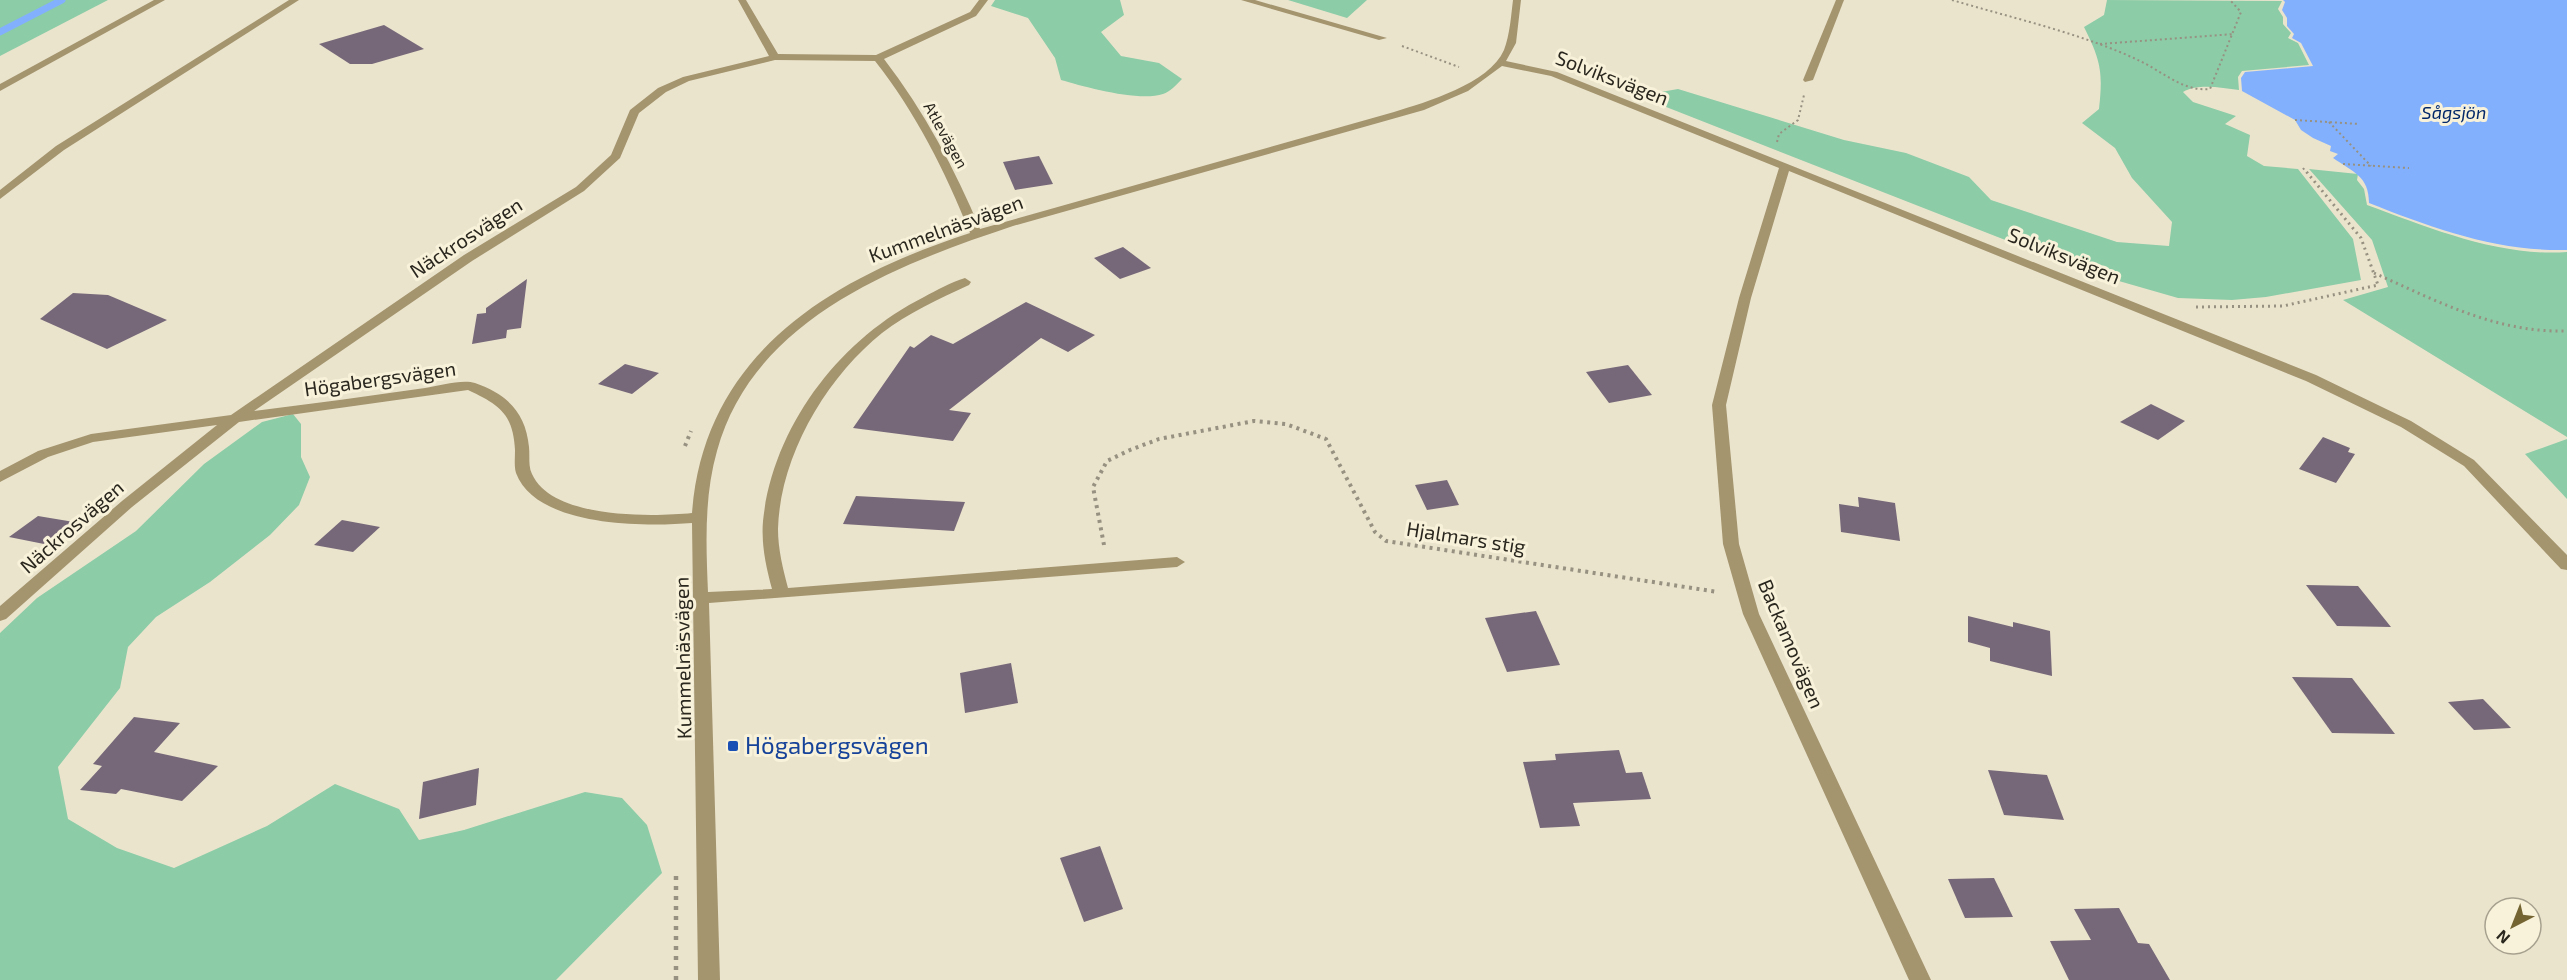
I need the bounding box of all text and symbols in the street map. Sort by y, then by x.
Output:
street label: Solviksvägen [1553,45,1672,110]
street label: Atlevägen [920,98,972,171]
water label: Sågsjön [2422,101,2486,123]
street label: Kummelnäsvägen [865,189,1026,267]
street label: Näckrosvägen [405,192,526,282]
street label: Solviksvägen [2005,222,2124,288]
street label: Högabergsvägen [302,355,457,401]
street label: Näckrosvägen [15,475,128,578]
street label: Hjalmars stig [1405,516,1527,558]
street label: Backamovägen [1754,575,1830,712]
street label: Kummelnäsvägen [669,577,695,739]
place label: Högabergsvägen [745,730,929,759]
marker: Högabergsvägen [726,739,740,753]
north arrow [2483,896,2543,956]
text: N [2492,927,2513,948]

